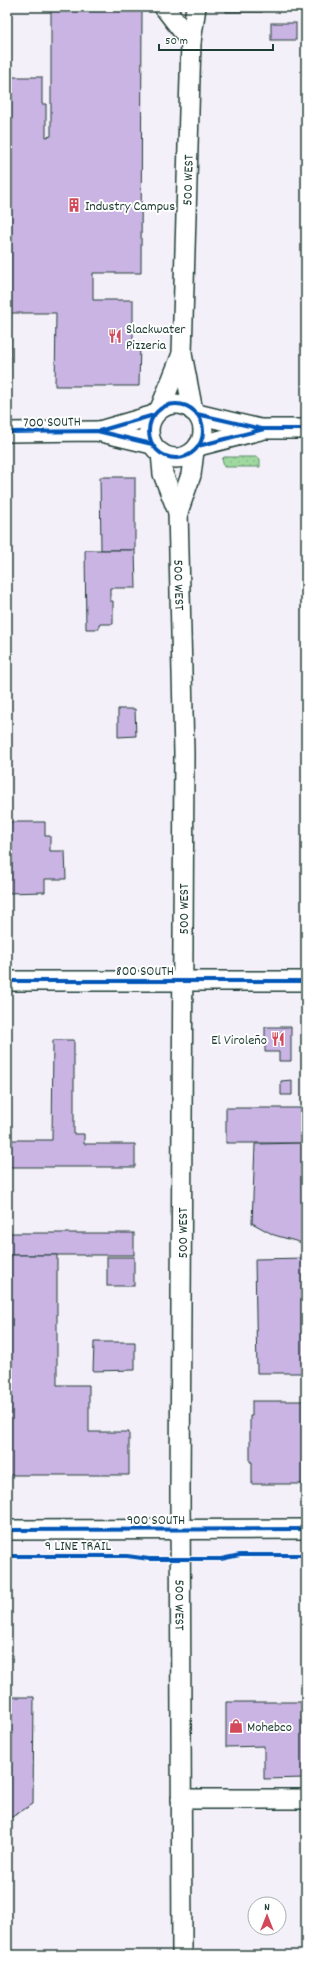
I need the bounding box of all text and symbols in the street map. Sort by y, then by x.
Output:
scale bar [159,26,273,52]
text: 50 m [165,33,188,50]
street label: 500 WEST [178,154,200,206]
building icon: Industry Campus [66,197,82,213]
place label: Industry Campus [85,197,175,217]
place label: Slackwater Pizzeria [126,320,186,356]
restaurant icon: Slackwater Pizzeria [107,328,123,344]
street label: 700 SOUTH [23,412,81,434]
street label: 500 WEST [167,559,188,611]
street label: 500 WEST [175,883,195,935]
street label: 800 SOUTH [116,962,174,982]
place label: El Viroleño [211,1031,267,1051]
restaurant icon: El Viroleño [270,1031,286,1047]
street label: 500 WEST [174,1207,194,1259]
street label: 900 SOUTH [127,1511,185,1531]
street label: 9 LINE TRAIL [45,1537,111,1557]
street label: 500 WEST [168,1579,189,1631]
shop icon: Mohebco [228,1718,244,1734]
place label: Mohebco [247,1718,292,1738]
north arrow [247,1896,287,1936]
text: N [264,1900,270,1916]

